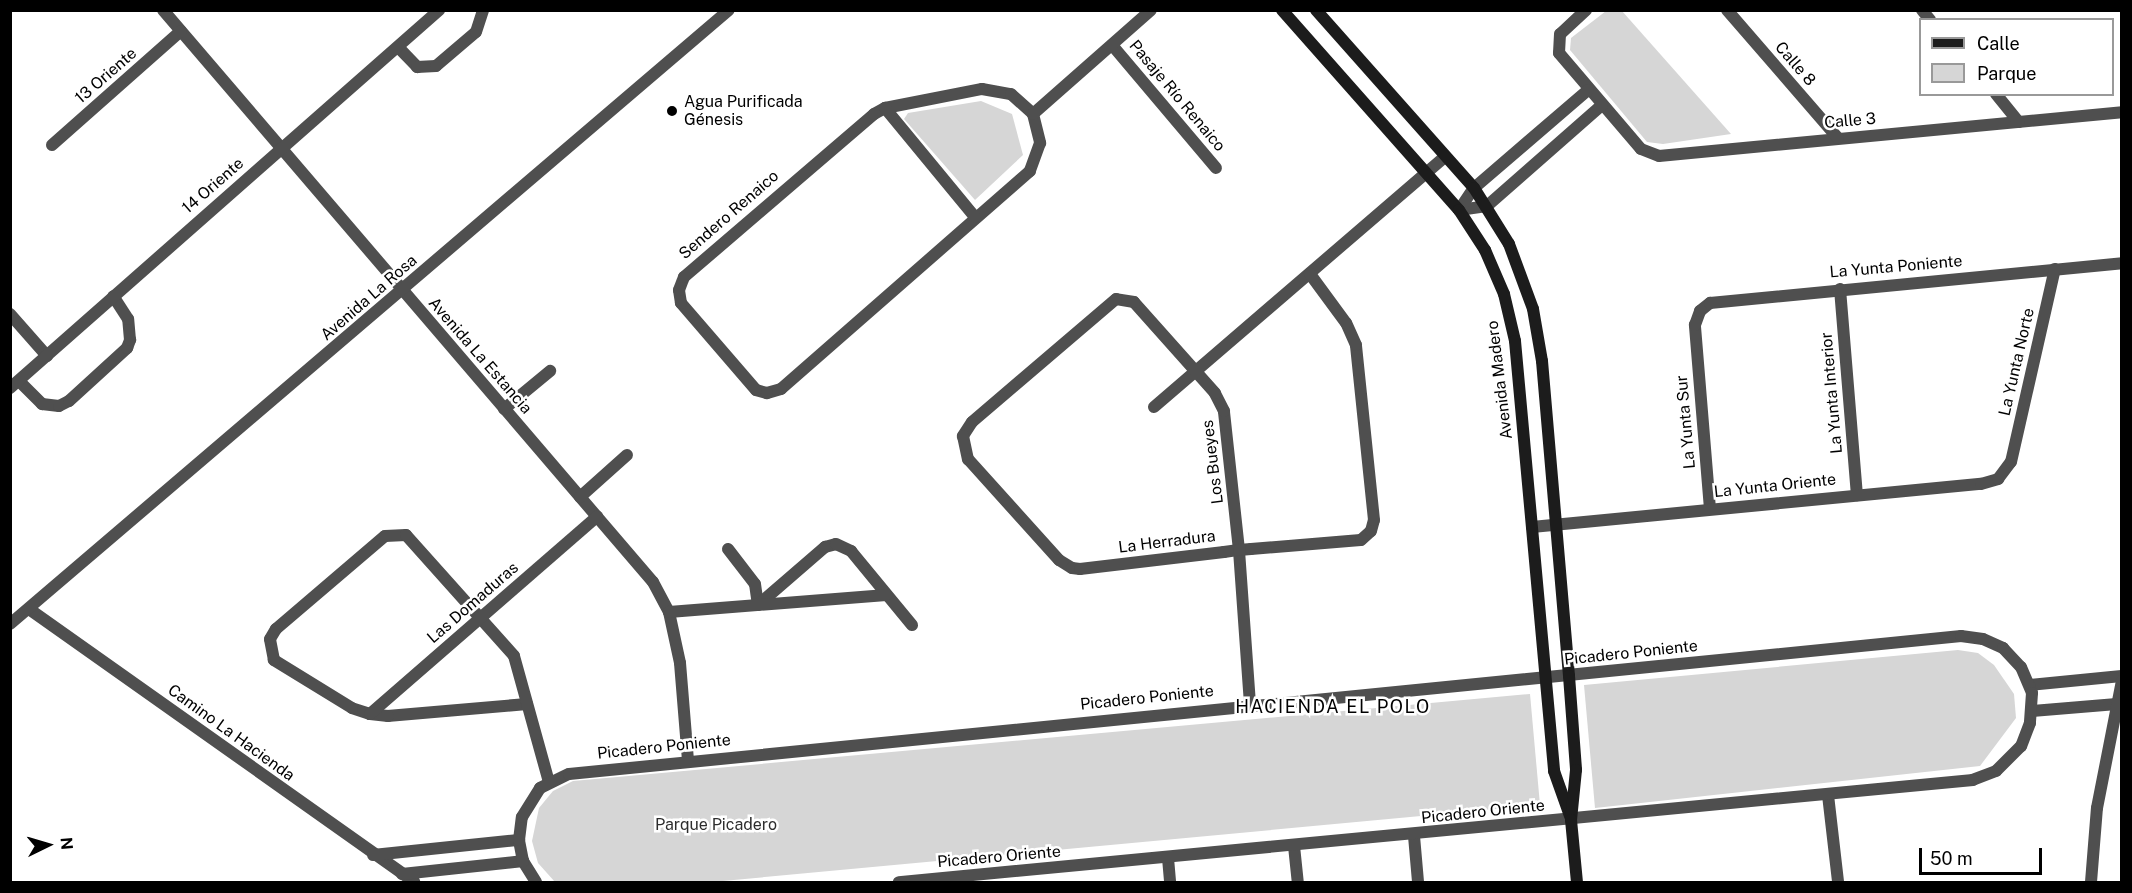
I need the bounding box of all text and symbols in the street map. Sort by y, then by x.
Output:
legend [1919,18,2114,96]
text: Calle [1977,33,2020,54]
street label: Pasaje Río Renaico [1125,36,1229,156]
street label: Calle 8 [1771,38,1819,90]
street label: 13 Oriente [71,44,141,108]
text: Parque [1977,63,2037,84]
place label: Agua Purificada Génesis [684,92,803,130]
marker: Agua Purificada Génesis [665,104,679,118]
street label: Calle 3 [1823,109,1877,133]
street label: 14 Oriente [178,154,248,218]
street label: Sendero Renaico [675,166,783,264]
street label: Avenida La Rosa [317,251,421,345]
street label: La Yunta Poniente [1829,252,1963,282]
street label: Avenida La Estancia [424,294,536,418]
street label: La Yunta Norte [1995,306,2039,418]
street label: Avenida Madero [1483,319,1517,441]
street label: La Yunta Interior [1817,331,1847,455]
street label: La Yunta Sur [1672,374,1700,470]
street label: Los Bueyes [1198,419,1228,505]
street label: La Yunta Oriente [1713,470,1837,502]
street label: La Herradura [1117,527,1217,557]
street label: Las Domaduras [424,558,522,648]
street label: Picadero Poniente [1563,636,1699,670]
street label: Camino La Hacienda [164,681,298,785]
street label: Picadero Poniente [1079,681,1215,715]
district label: HACIENDA EL POLO [1235,696,1431,718]
street label: Picadero Poniente [596,730,732,764]
street label: Picadero Oriente [1420,796,1546,828]
north arrow [18,815,78,875]
park label: Parque Picadero [655,815,777,835]
text: N [56,836,76,850]
scale bar [1922,836,2045,874]
street label: Picadero Oriente [936,842,1062,872]
text: 50 m [1930,848,1973,869]

